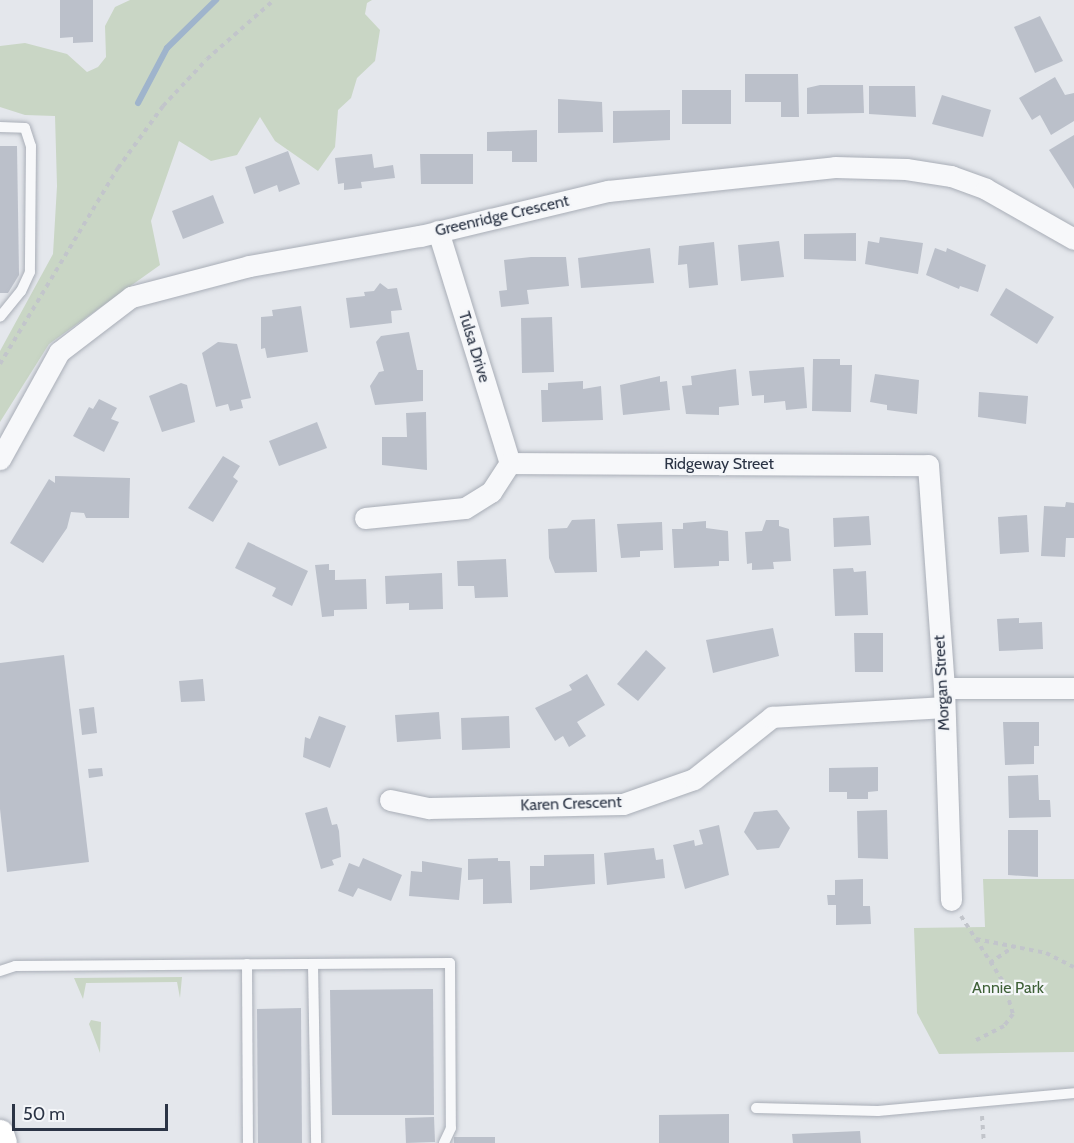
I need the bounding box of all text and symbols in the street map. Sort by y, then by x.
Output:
street label: Greenridge Crescent [433,191,571,241]
street label: Tulsa Drive [454,309,494,385]
street label: Ridgeway Street [664,454,774,474]
street label: Morgan Street [930,635,954,731]
street label: Karen Crescent [520,793,622,815]
park label: Annie Park [972,978,1044,998]
scale bar [15,1092,171,1130]
text: 50 m [23,1103,65,1125]

